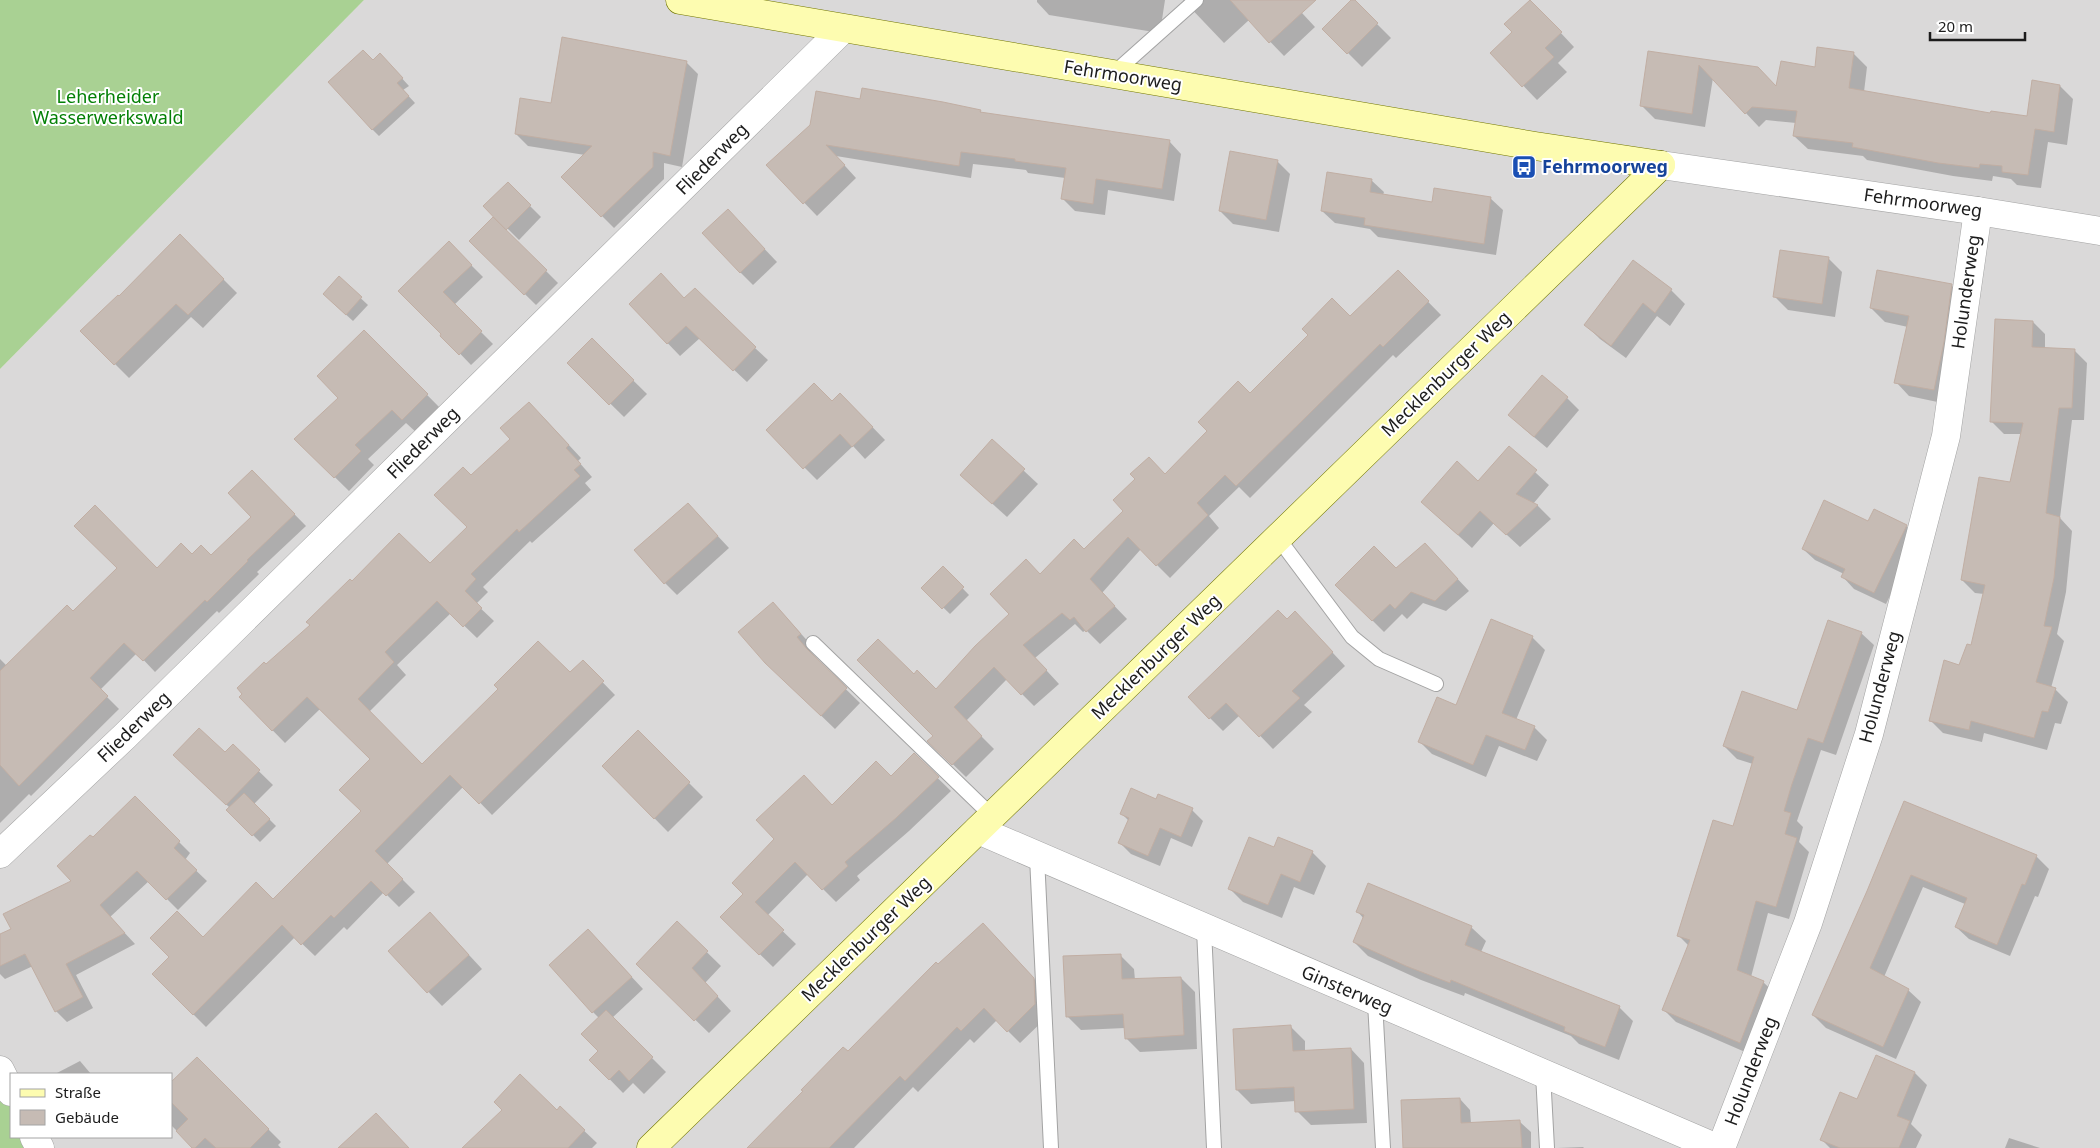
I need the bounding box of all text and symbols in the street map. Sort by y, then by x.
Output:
scale bar [1930,10,2025,42]
text: 20 m [1938,16,1973,36]
street label: Fehrmoorweg [1062,54,1184,96]
park label: Leherheider Wasserwerkswald [32,84,184,129]
street label: Fliederweg [670,117,753,200]
bus stop icon: Fehrmoorweg [1511,154,1537,180]
place label: Fehrmoorweg [1542,154,1668,178]
street label: Fehrmoorweg [1862,182,1984,222]
street label: Holunderweg [1945,233,1985,351]
street label: Mecklenburger Weg [1375,305,1515,441]
street label: Fliederweg [381,401,464,484]
street label: Mecklenburger Weg [1085,588,1225,724]
street label: Holunderweg [1853,628,1906,745]
street label: Fliederweg [92,685,175,767]
street label: Mecklenburger Weg [795,870,935,1006]
street label: Ginsterweg [1298,959,1397,1019]
street label: Holunderweg [1718,1013,1782,1129]
legend [10,1073,172,1138]
text: Straße [55,1082,101,1102]
text: Gebäude [55,1107,119,1127]

